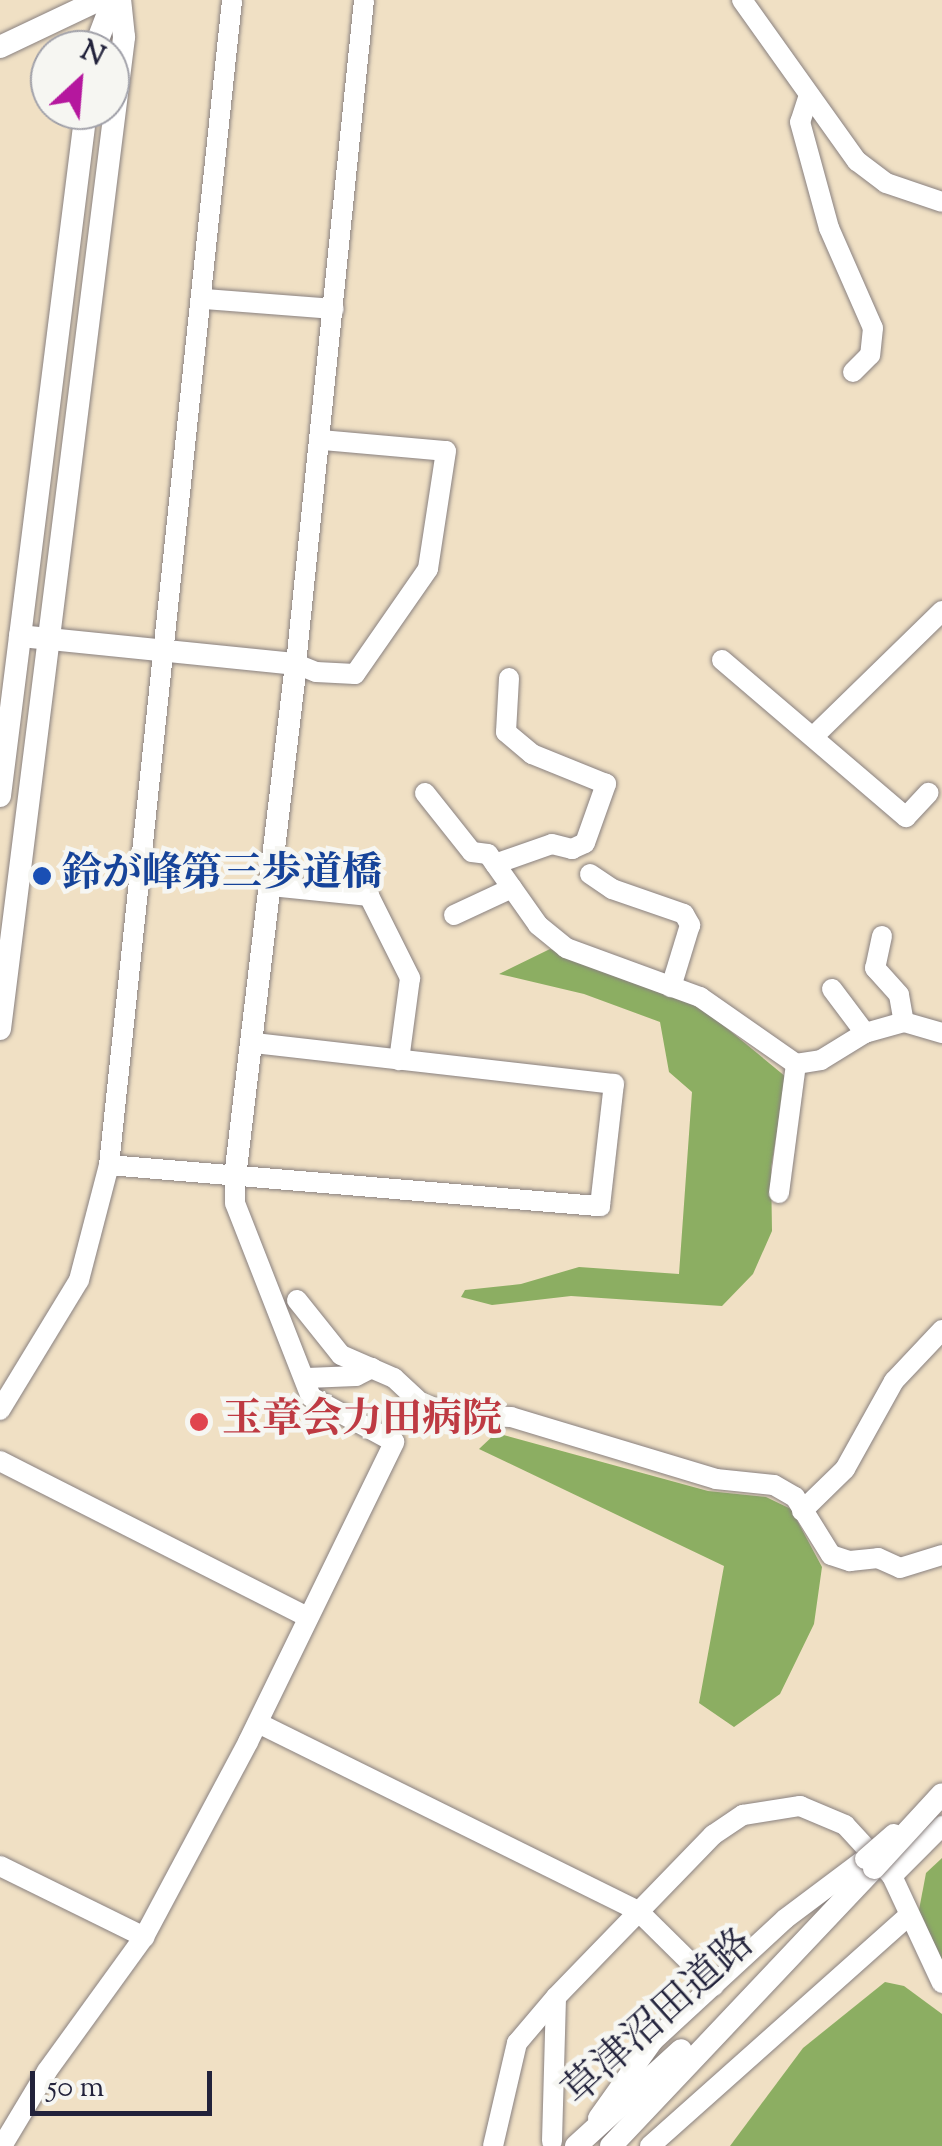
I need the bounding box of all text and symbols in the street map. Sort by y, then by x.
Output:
north arrow [30,30,130,130]
text: N [73,32,111,78]
place label: 鈴が峰第三歩道橋 [62,852,382,900]
marker: 鈴が峰第三歩道橋 [31,865,53,887]
place label: 玉章会力田病院 [222,1398,502,1446]
marker: 玉章会力田病院 [186,1409,212,1435]
street label: 草津沼田道路 [555,1921,765,2117]
scale bar [35,2051,218,2113]
text: 50 m [47,2067,104,2110]

